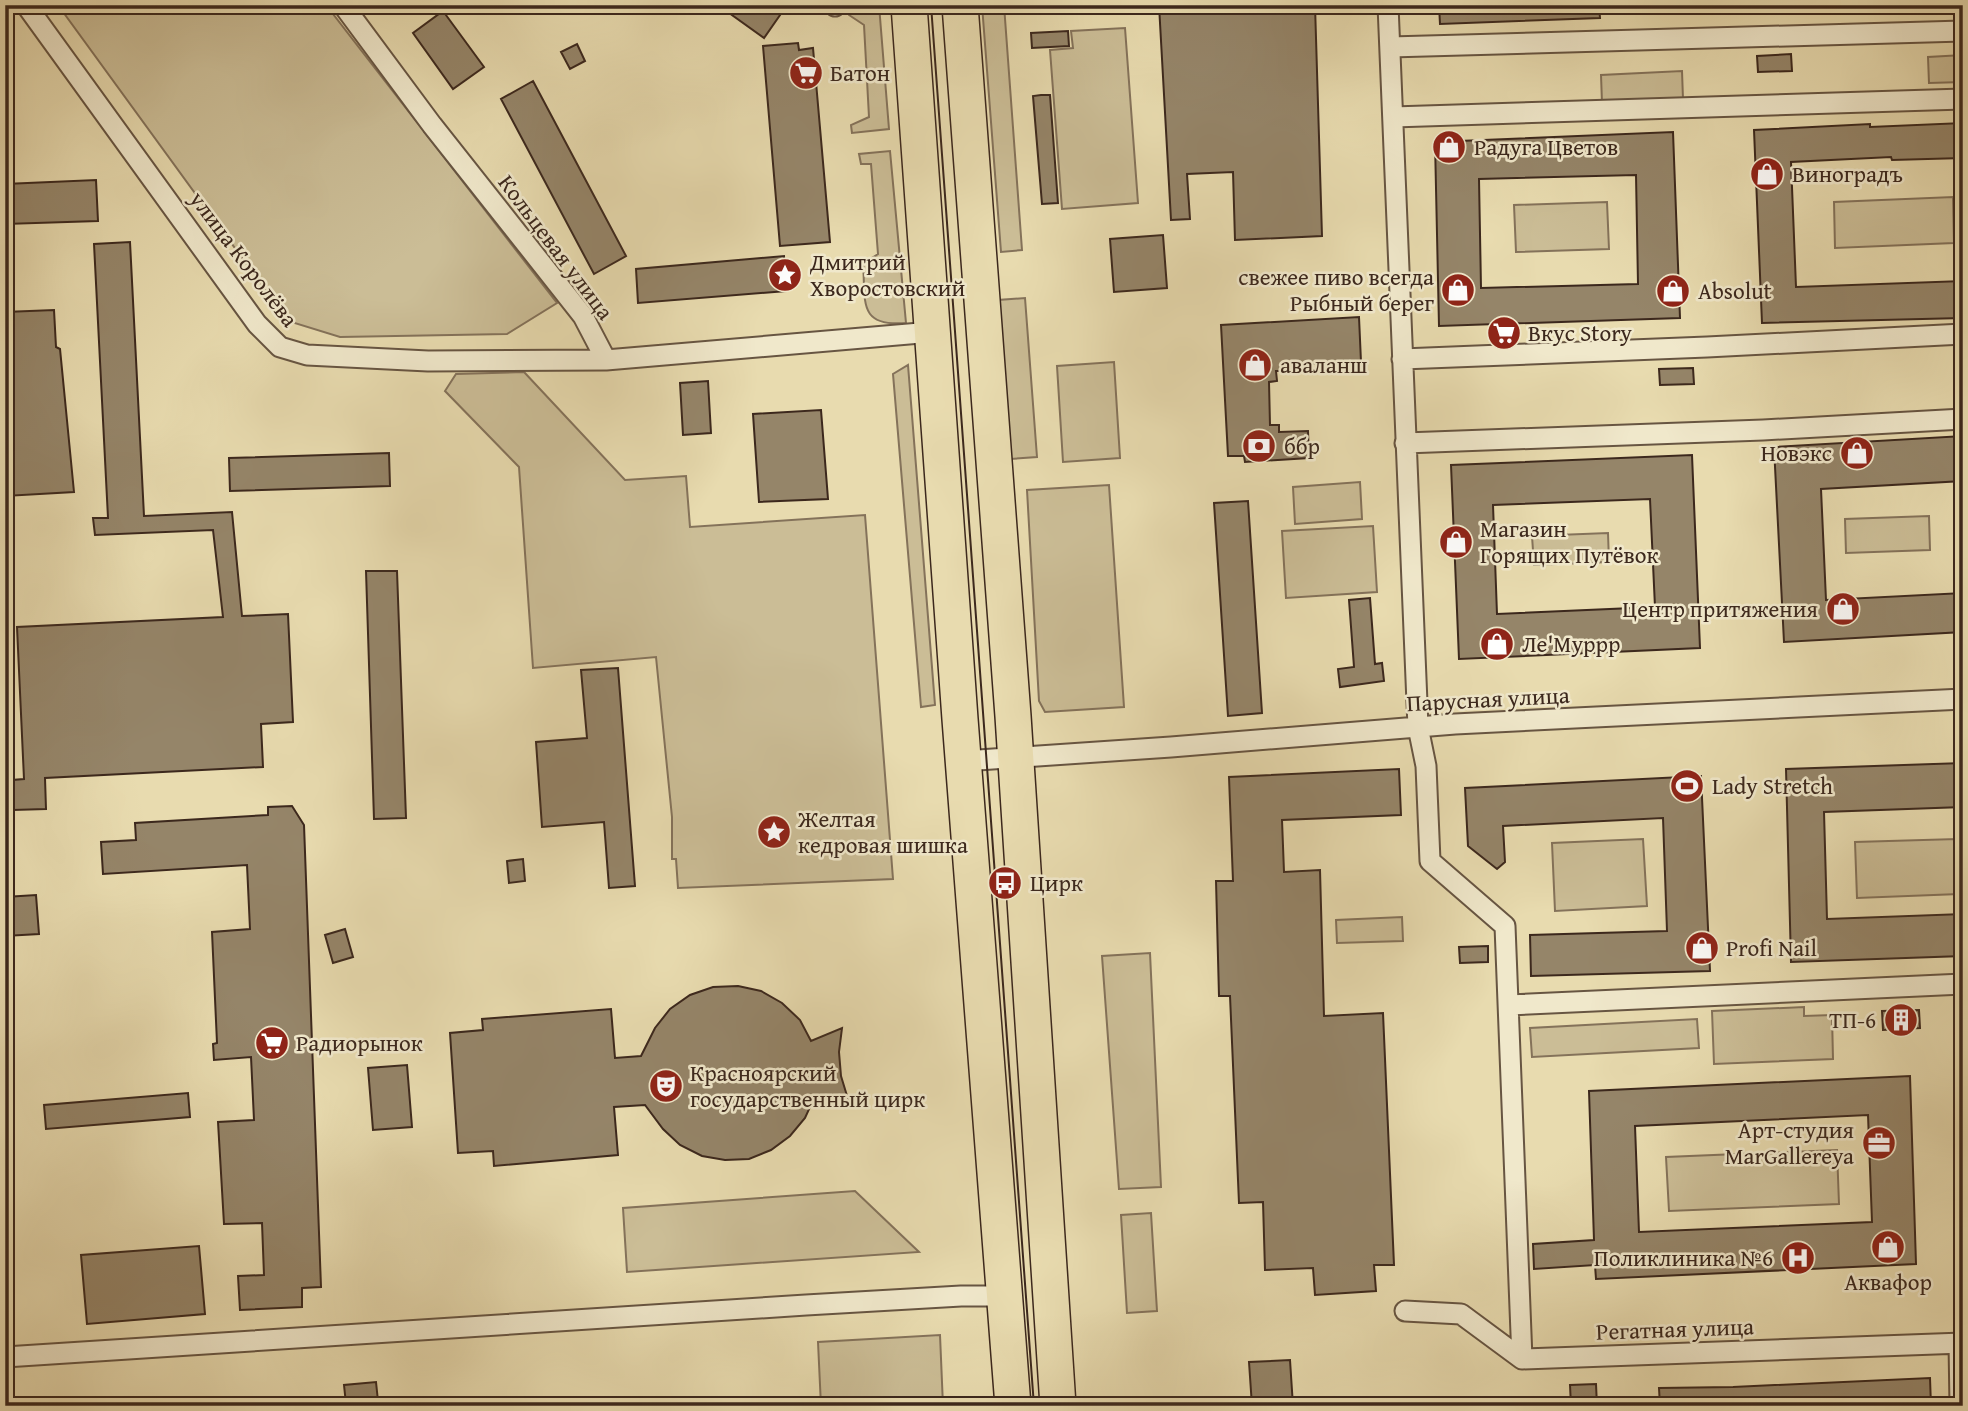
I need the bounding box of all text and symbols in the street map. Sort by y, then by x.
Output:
supermarket icon: Батон [787,54,825,92]
place label: Батон [830,56,890,89]
shop icon: Радуга Цветов [1430,128,1468,166]
place label: Радуга Цветов [1474,130,1618,163]
shop icon: Виноградъ [1748,155,1786,193]
place label: Виноградъ [1792,157,1903,190]
street label: Кольцевая улица [491,167,622,326]
street label: улица Королёва [182,183,307,334]
place label: Дмитрий Хворостовский [809,245,966,304]
place icon: Дмитрий Хворостовский [766,256,804,294]
place label: свежее пиво всегда Рыбный берег [1238,260,1434,319]
shop icon: свежее пиво всегда Рыбный берег [1439,271,1477,309]
shop icon: Absolut [1654,272,1692,310]
place label: Absolut [1698,274,1772,307]
supermarket icon: Вкус Story [1485,314,1523,352]
place label: Вкус Story [1528,316,1633,349]
shop icon: аваланш [1236,346,1274,384]
place label: аваланш [1280,348,1367,381]
bank icon: ббр [1240,427,1278,465]
place label: ббр [1284,429,1320,462]
shop icon: Новэкс [1838,434,1876,472]
place label: Новэкс [1761,436,1832,469]
place label: Магазин Горящих Путёвок [1480,512,1659,571]
shop icon: Магазин Горящих Путёвок [1437,523,1475,561]
shop icon: Центр притяжения [1824,590,1862,628]
place label: Центр притяжения [1622,592,1818,625]
shop icon: Ле'Муррр [1478,625,1516,663]
place label: Ле'Муррр [1522,627,1620,660]
street label: Парусная улица [1406,678,1570,719]
sports icon: Lady Stretch [1668,767,1706,805]
place label: Lady Stretch [1712,769,1833,802]
place label: Желтая кедровая шишка [797,802,968,861]
place icon: Желтая кедровая шишка [755,813,793,851]
bus stop icon: Цирк [986,864,1024,902]
place label: Цирк [1030,866,1083,899]
shop icon: Profi Nail [1683,929,1721,967]
place label: Profi Nail [1726,931,1817,964]
building icon: ТП-6 [1882,1001,1920,1039]
place label: ТП-6 [1829,1003,1876,1036]
supermarket icon: Радиорынок [253,1024,291,1062]
place label: Радиорынок [296,1026,423,1059]
place label: Красноярский государственный цирк [690,1056,925,1115]
theatre icon: Красноярский государственный цирк [647,1067,685,1105]
place label: Арт-студия MarGallereya [1725,1113,1854,1172]
office icon: Арт-студия MarGallereya [1860,1124,1898,1162]
shop icon: Аквафор [1869,1228,1907,1266]
hospital icon: Поликлиника №6 [1779,1239,1817,1277]
place label: Поликлиника №6 [1594,1241,1773,1274]
place label: Аквафор [1844,1265,1932,1298]
street label: Регатная улица [1595,1309,1755,1348]

